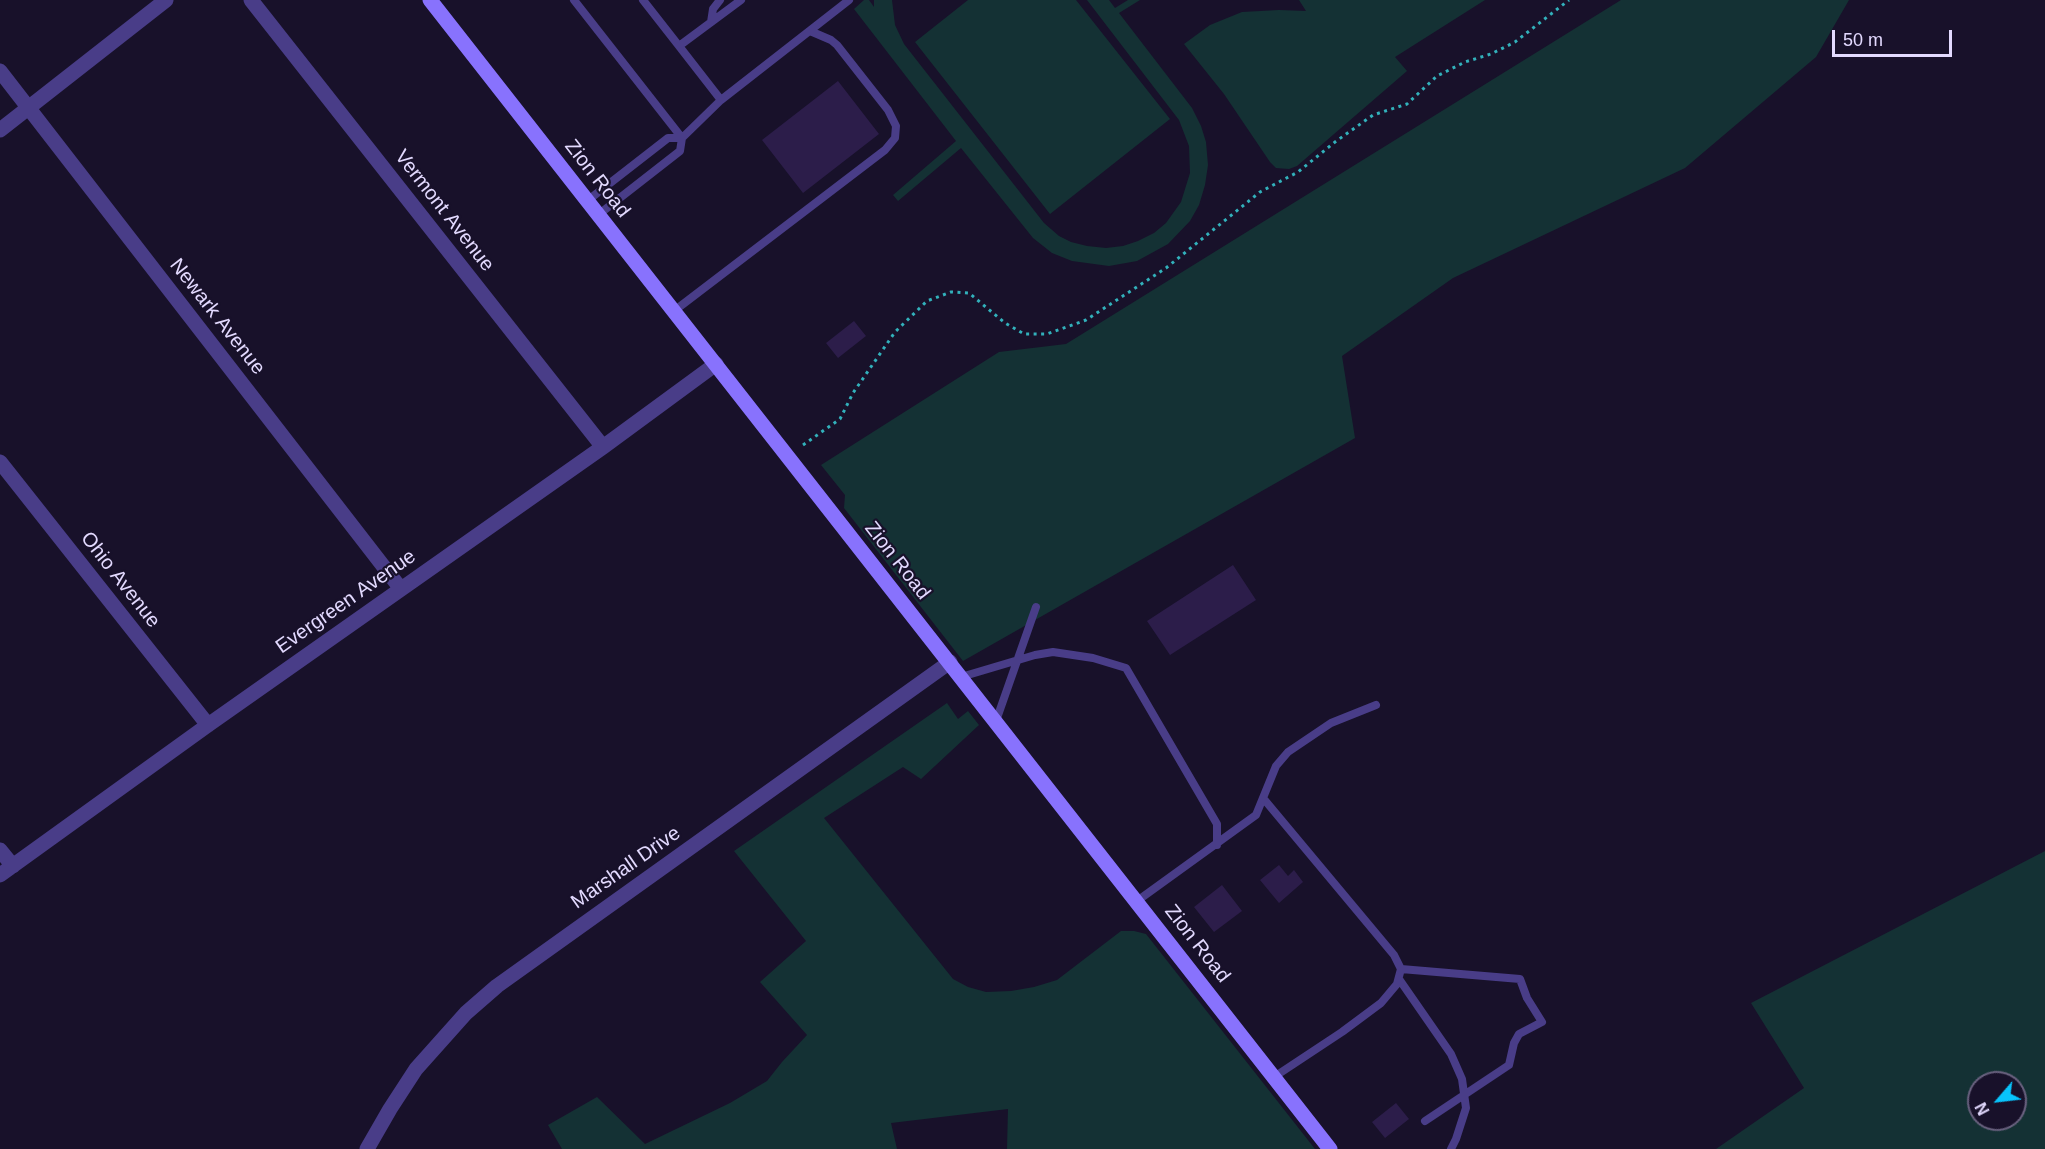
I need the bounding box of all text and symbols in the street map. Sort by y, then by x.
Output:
scale bar [1835,18,1955,56]
text: 50 m [1843,30,1883,50]
street label: Zion Road [559,135,635,223]
street label: Vermont Avenue [389,145,499,277]
street label: Newark Avenue [164,254,270,380]
street label: Zion Road [859,517,935,605]
street label: Ohio Avenue [75,527,165,633]
street label: Evergreen Avenue [271,545,421,659]
street label: Marshall Drive [567,822,685,914]
street label: Zion Road [1159,900,1235,988]
north arrow [1967,1071,2027,1131]
text: N [1972,1100,1993,1118]

